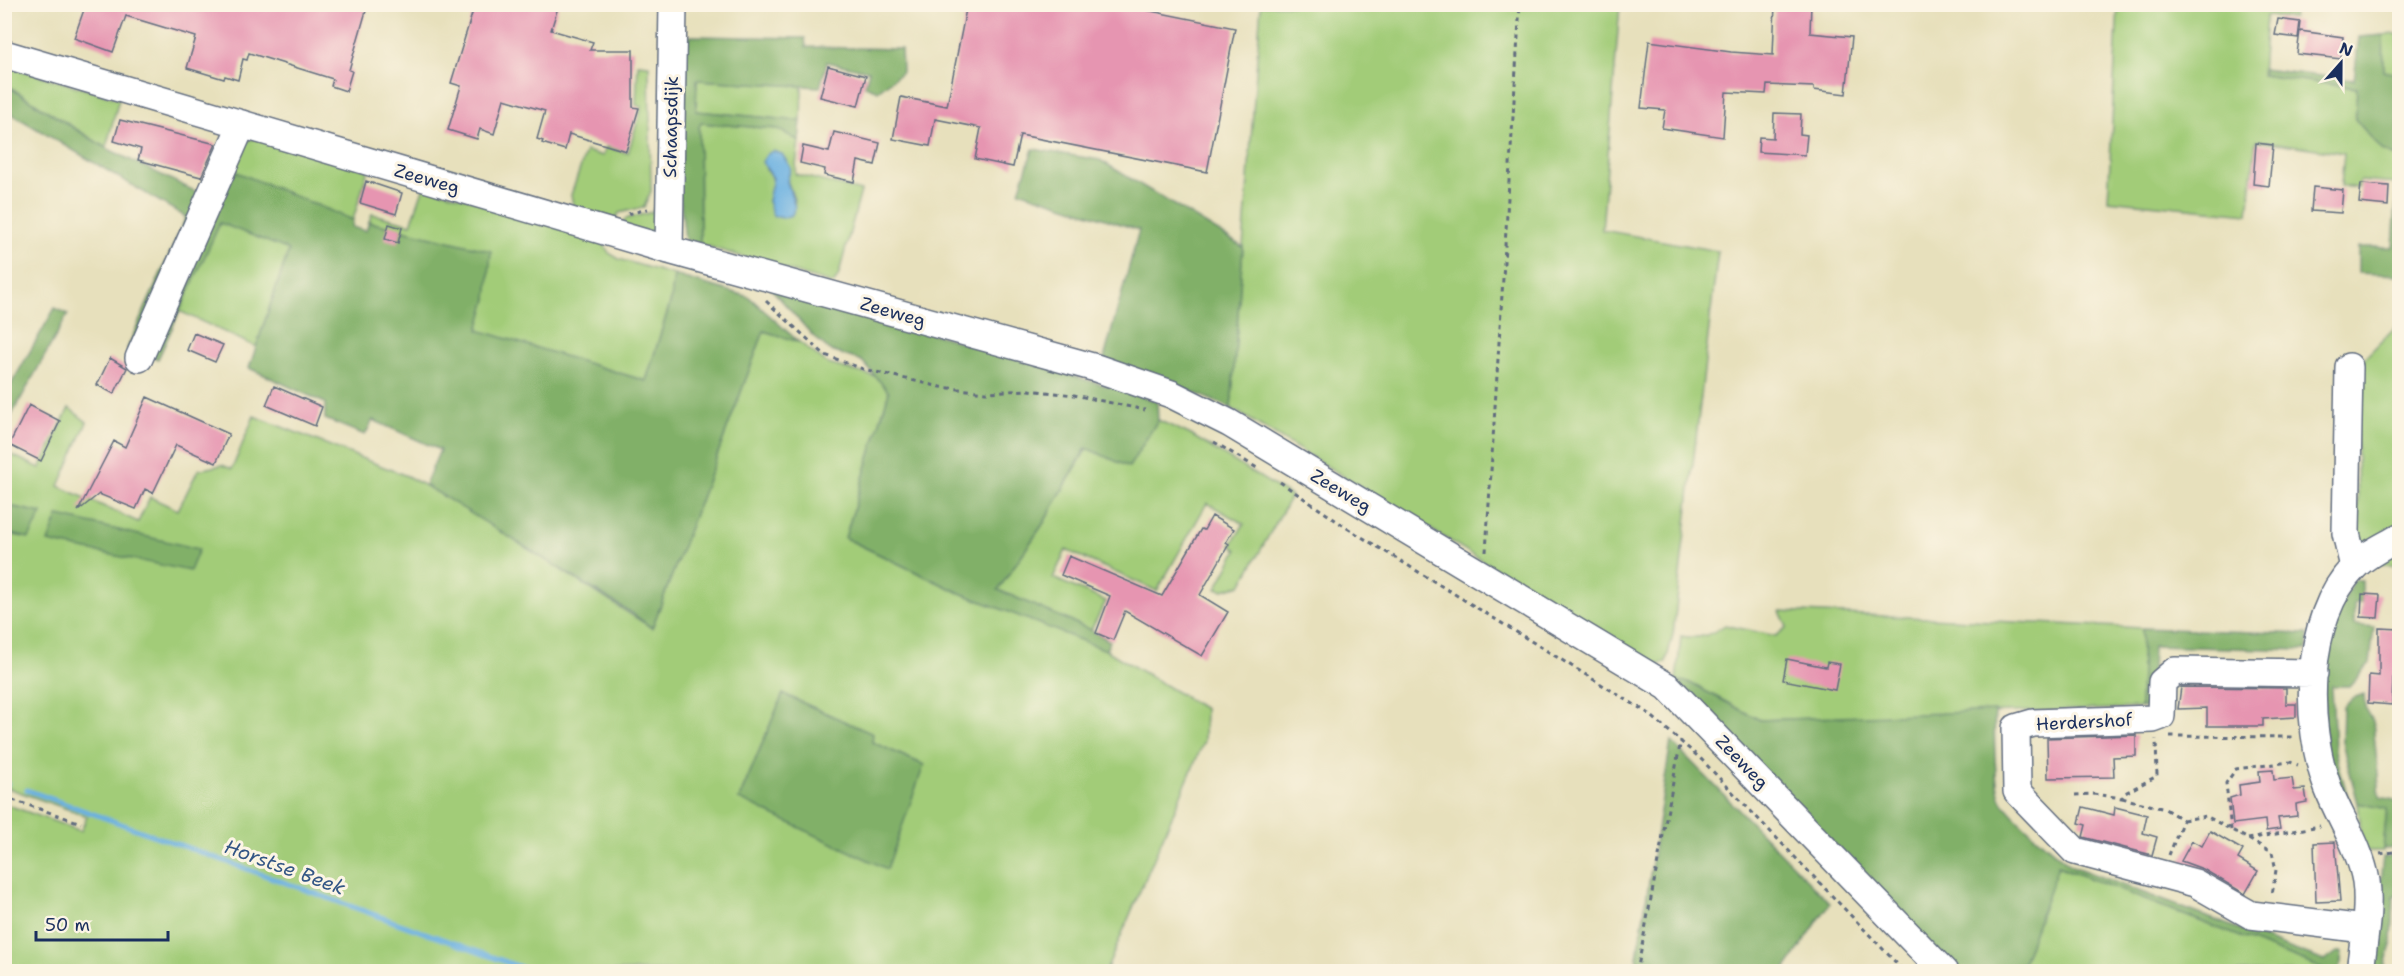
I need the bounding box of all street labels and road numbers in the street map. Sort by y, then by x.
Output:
street label: Schaapsdijk [658,76,684,178]
street label: Zeeweg [392,158,462,200]
street label: Zeeweg [858,291,928,333]
street label: Zeeweg [1306,464,1376,518]
street label: Herdershof [2035,707,2133,737]
street label: Zeeweg [1710,730,1774,794]

